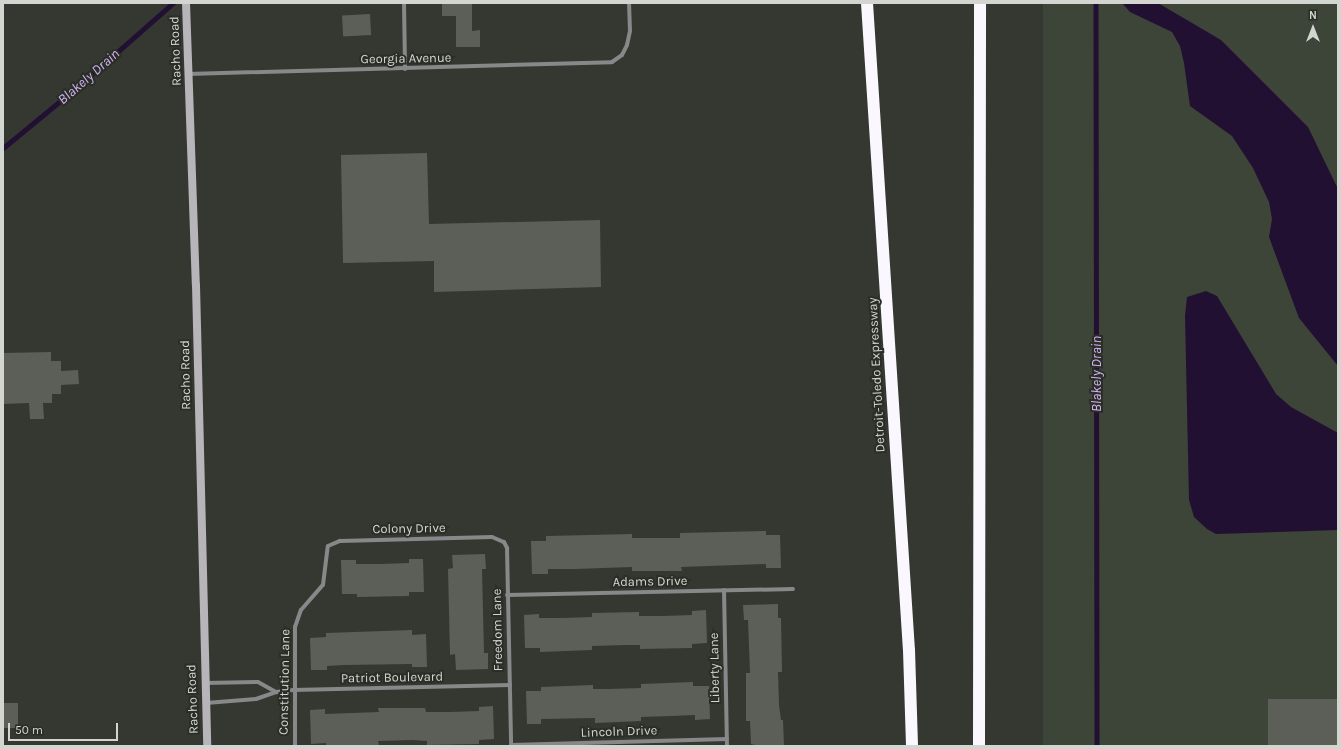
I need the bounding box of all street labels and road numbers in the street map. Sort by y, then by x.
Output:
street label: Racho Road [167,16,185,86]
street label: Georgia Avenue [360,50,452,68]
street label: Detroit-Toledo Expressway [865,297,889,453]
street label: Racho Road [178,340,194,410]
street label: Colony Drive [372,521,446,537]
street label: Adams Drive [612,574,688,590]
street label: Freedom Lane [489,589,507,671]
street label: Constitution Lane [276,629,294,735]
street label: Liberty Lane [707,632,723,704]
street label: Racho Road [184,664,202,734]
street label: Patriot Boulevard [341,669,443,687]
street label: Lincoln Drive [580,723,658,741]

